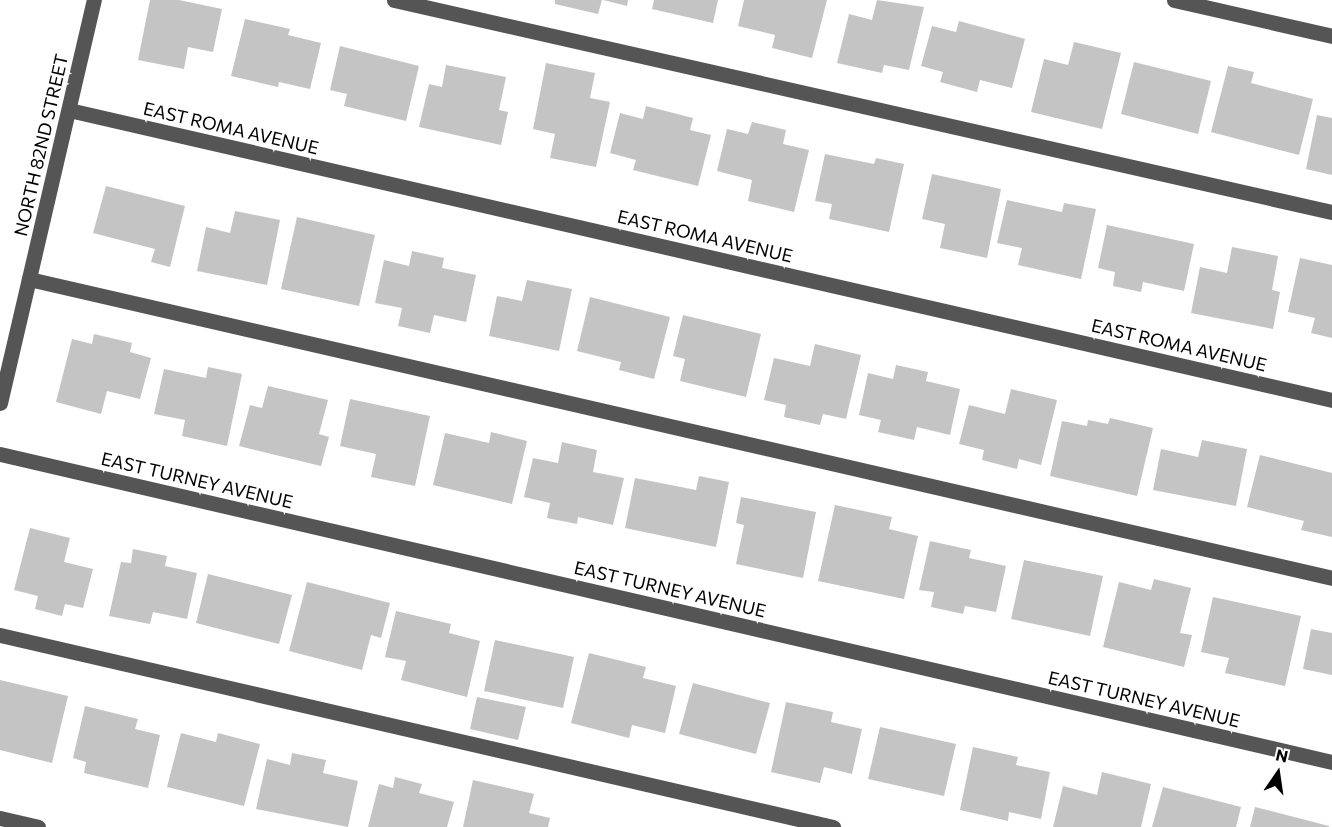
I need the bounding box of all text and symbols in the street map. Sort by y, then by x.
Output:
street label: NORTH 82ND STREET [10,52,72,238]
street label: EAST ROMA AVENUE [141,97,321,159]
street label: EAST ROMA AVENUE [615,205,795,267]
street label: EAST ROMA AVENUE [1089,314,1269,376]
street label: EAST TURNEY AVENUE [99,447,295,513]
street label: EAST TURNEY AVENUE [572,556,768,622]
street label: EAST TURNEY AVENUE [1046,666,1242,732]
north arrow [1248,743,1308,803]
text: N [1274,744,1290,766]

